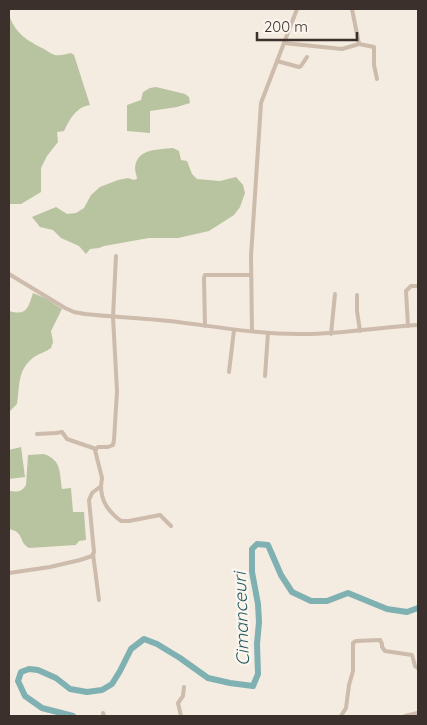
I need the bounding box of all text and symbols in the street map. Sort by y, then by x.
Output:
scale bar [257,10,357,42]
text: 200 m [264,17,308,36]
water label: Cimanceuri [228,570,254,666]

